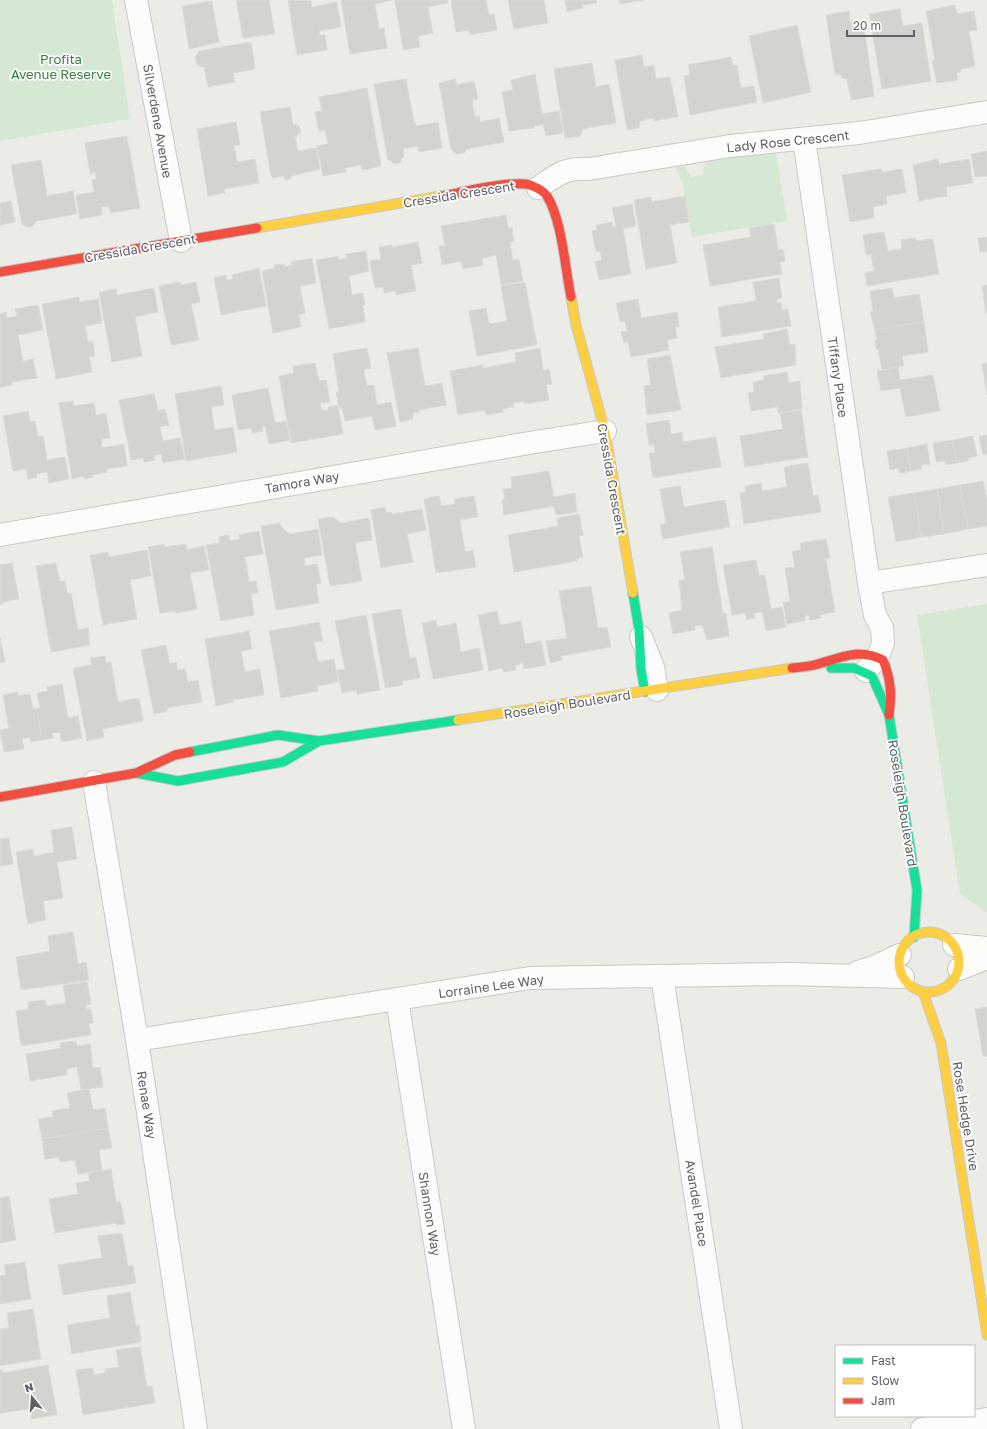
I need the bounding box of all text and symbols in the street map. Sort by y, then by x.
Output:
scale bar [847,12,914,38]
text: 20 m [853,18,881,33]
park label: Profita Avenue Reserve [11,51,111,82]
street label: Silverdene Avenue [140,63,176,179]
street label: Lady Rose Crescent [726,127,850,155]
street label: Cressida Crescent [402,177,516,211]
street label: Cressida Crescent [83,230,197,266]
street label: Tiffany Place [824,336,852,418]
street label: Cressida Crescent [594,422,630,536]
street label: Tamora Way [263,467,341,496]
street label: Roseleigh Boulevard [502,686,632,722]
street label: Roseleigh Boulevard [885,738,921,868]
street label: Lorraine Lee Way [437,971,546,1001]
street label: Rose Hedge Drive [949,1060,983,1172]
street label: Renae Way [134,1070,160,1141]
street label: Avandel Place [682,1158,712,1248]
street label: Shannon Way [415,1171,445,1258]
legend [835,1345,975,1417]
text: Fast [871,1353,896,1368]
text: Slow [871,1373,899,1388]
north arrow [12,1377,52,1417]
text: N [23,1380,35,1394]
text: Jam [871,1393,895,1408]

